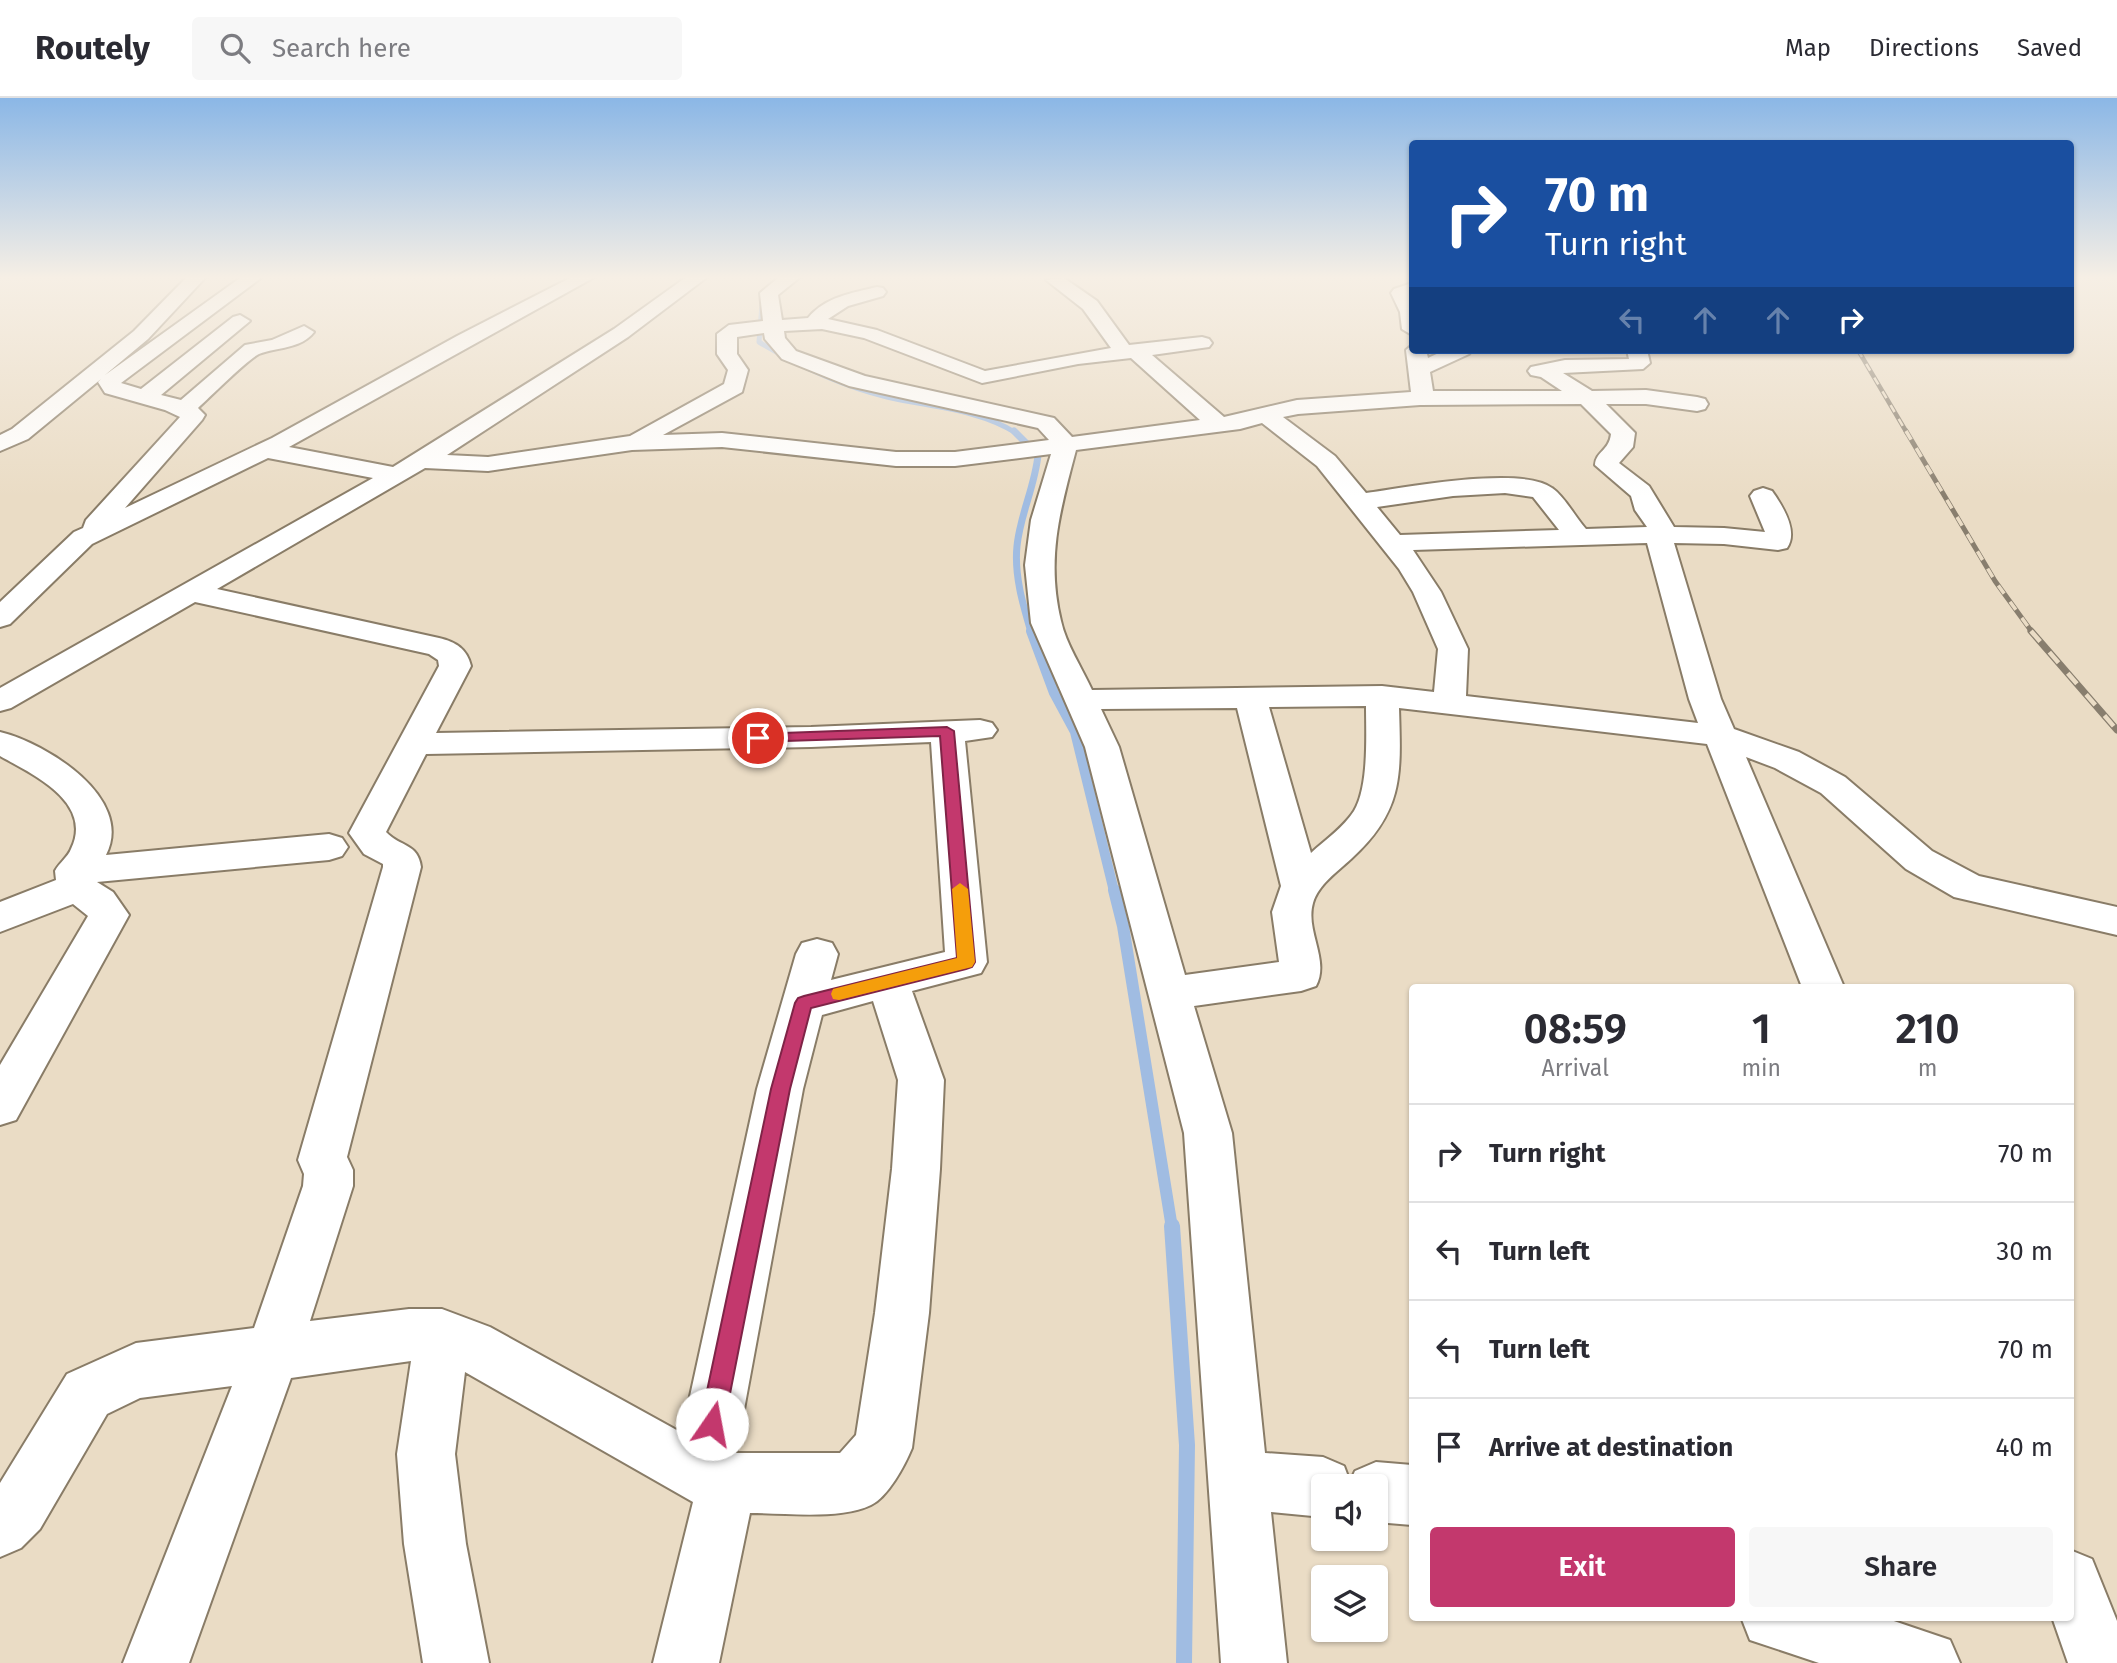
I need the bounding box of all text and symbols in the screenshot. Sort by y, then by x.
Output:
search box [192,17,682,80]
text: Routely [35,28,150,68]
icon: search [216,29,254,67]
text: Search here [272,33,411,64]
text: Map [1785,34,1831,62]
text: Directions [1869,34,1979,62]
text: Saved [2017,34,2082,62]
text: 70 m [1545,165,1649,224]
icon: right [1430,168,1521,259]
text: Turn right [1545,225,1687,263]
icon: left [1613,301,1651,339]
icon: ahead [1686,301,1724,339]
icon: ahead [1759,301,1797,339]
icon: right [1832,301,1870,339]
pin [728,708,788,768]
icon: arrive [739,719,777,757]
text: 08:59 [1523,1004,1627,1054]
text: 1 [1752,1004,1771,1054]
text: 210 [1896,1004,1960,1054]
text: Arrival [1541,1054,1609,1082]
text: min [1741,1054,1781,1082]
text: m [1918,1054,1937,1082]
icon: right [1430,1134,1468,1172]
text: Turn right [1489,1138,1606,1169]
text: 70 m [1998,1138,2053,1169]
icon: left [1430,1232,1468,1270]
text: Turn left [1489,1236,1590,1267]
text: 30 m [1996,1236,2053,1267]
icon: left [1430,1330,1468,1368]
text: Turn left [1489,1334,1590,1365]
text: 70 m [1998,1334,2053,1365]
position arrow [675,1387,749,1461]
icon: arrive [1430,1428,1468,1466]
text: Arrive at destination [1489,1432,1733,1463]
text: 40 m [1995,1432,2053,1463]
map controls [1311,1474,1388,1642]
button: sound [1311,1474,1388,1551]
button: Exit [1430,1527,1735,1607]
button: Share [1749,1527,2053,1607]
button: layers [1311,1565,1388,1642]

